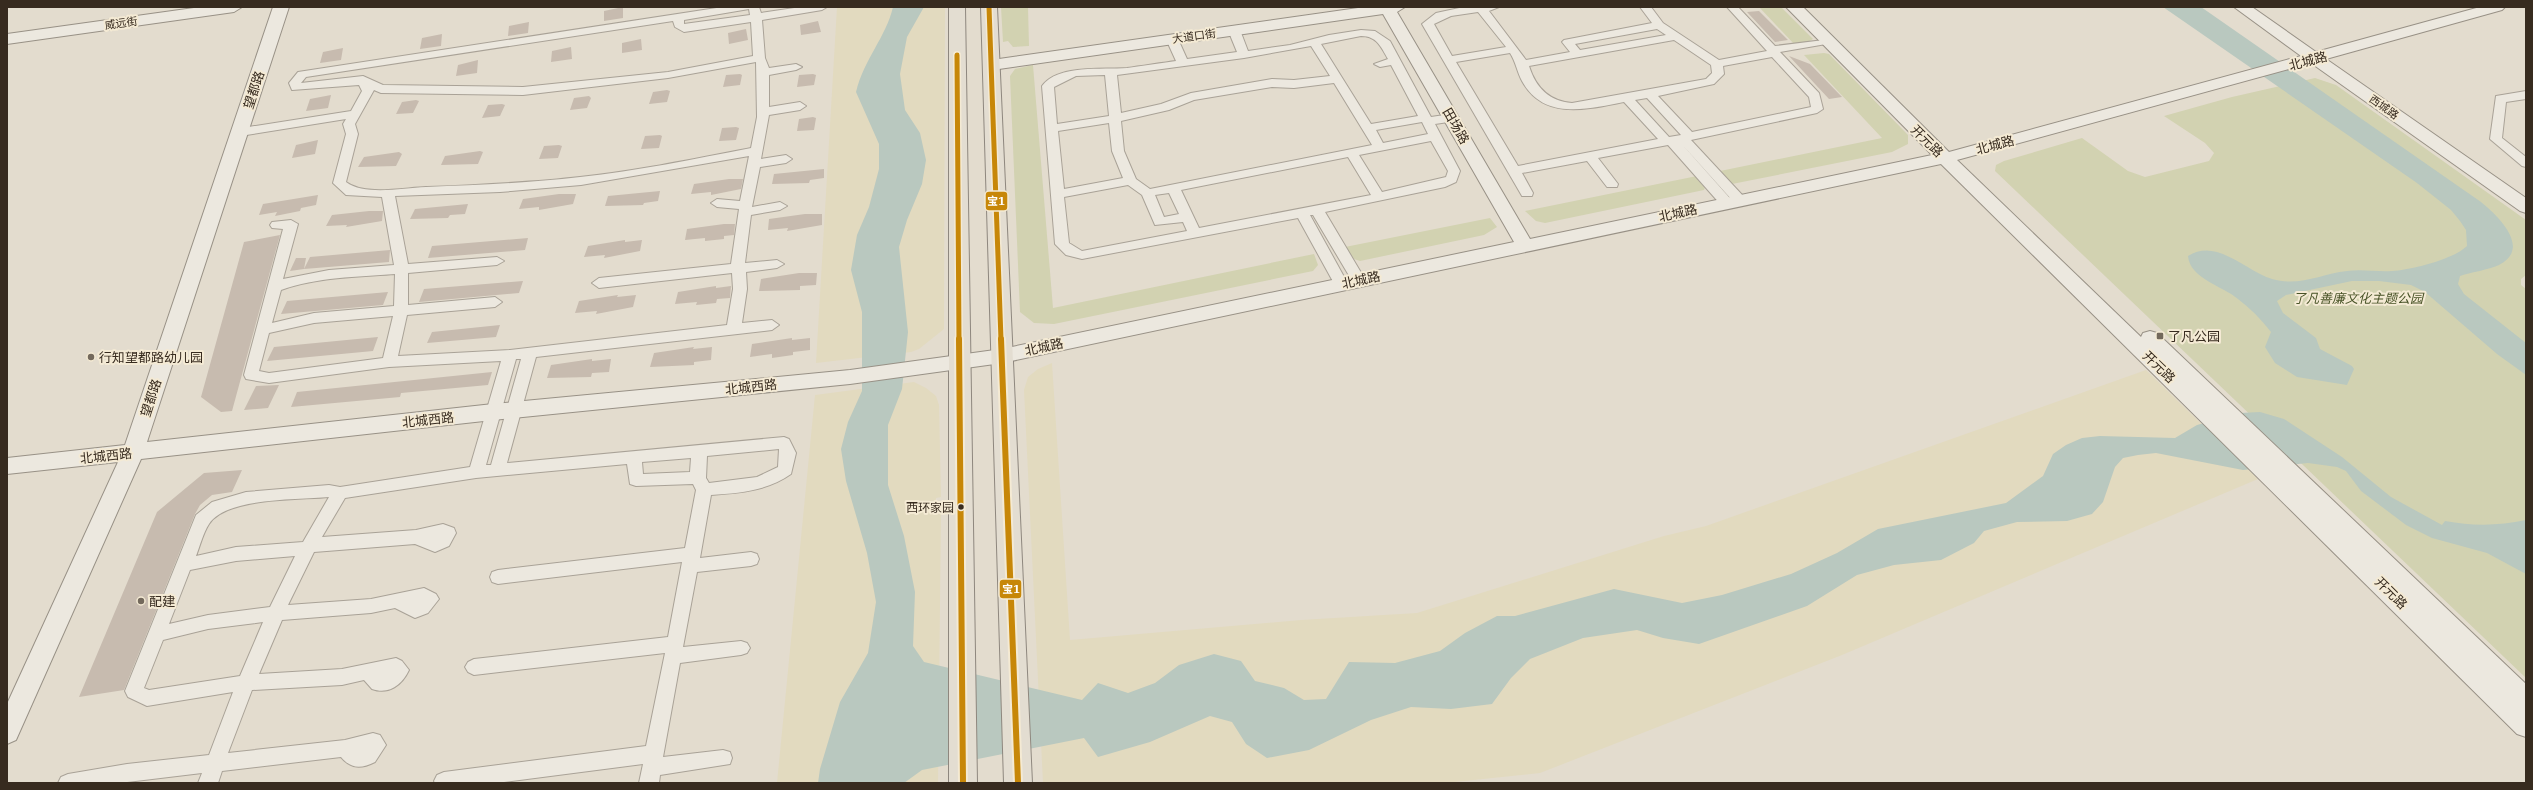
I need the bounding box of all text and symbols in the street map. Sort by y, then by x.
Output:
street label: 威远街 [104,14,138,32]
street label: 大道口街 [1171,26,1217,46]
street label: 北城路 [2287,48,2329,74]
street label: 望都路 [240,69,268,111]
street label: 西城路 [2366,92,2402,122]
street label: 田场路 [1439,105,1473,147]
street label: 开元路 [1907,121,1947,161]
street label: 北城路 [1974,132,2016,158]
line badge: 宝1 [985,191,1008,211]
text: 宝1 [987,194,1005,208]
street label: 北城路 [1657,201,1699,225]
street label: 北城路 [1340,268,1382,292]
park label: 了凡善廉文化主题公园 [2293,290,2425,307]
place label: 了凡公园 [2168,328,2220,345]
marker: 了凡公园 [2155,331,2165,341]
street label: 北城路 [1023,335,1065,359]
street label: 开元路 [2139,347,2179,387]
place label: 行知望都路幼儿园 [99,349,203,366]
marker: 行知望都路幼儿园 [86,352,96,362]
street label: 北城西路 [724,376,778,398]
street label: 望都路 [137,377,165,419]
street label: 北城西路 [401,409,455,431]
street label: 北城西路 [79,445,133,467]
place label: 西环家园 [906,500,954,515]
marker: 西环家园 [956,502,966,512]
street label: 开元路 [2371,573,2411,613]
line badge: 宝1 [999,579,1022,599]
text: 宝1 [1002,582,1020,596]
place label: 配建 [149,593,175,610]
marker: 配建 [136,596,146,606]

